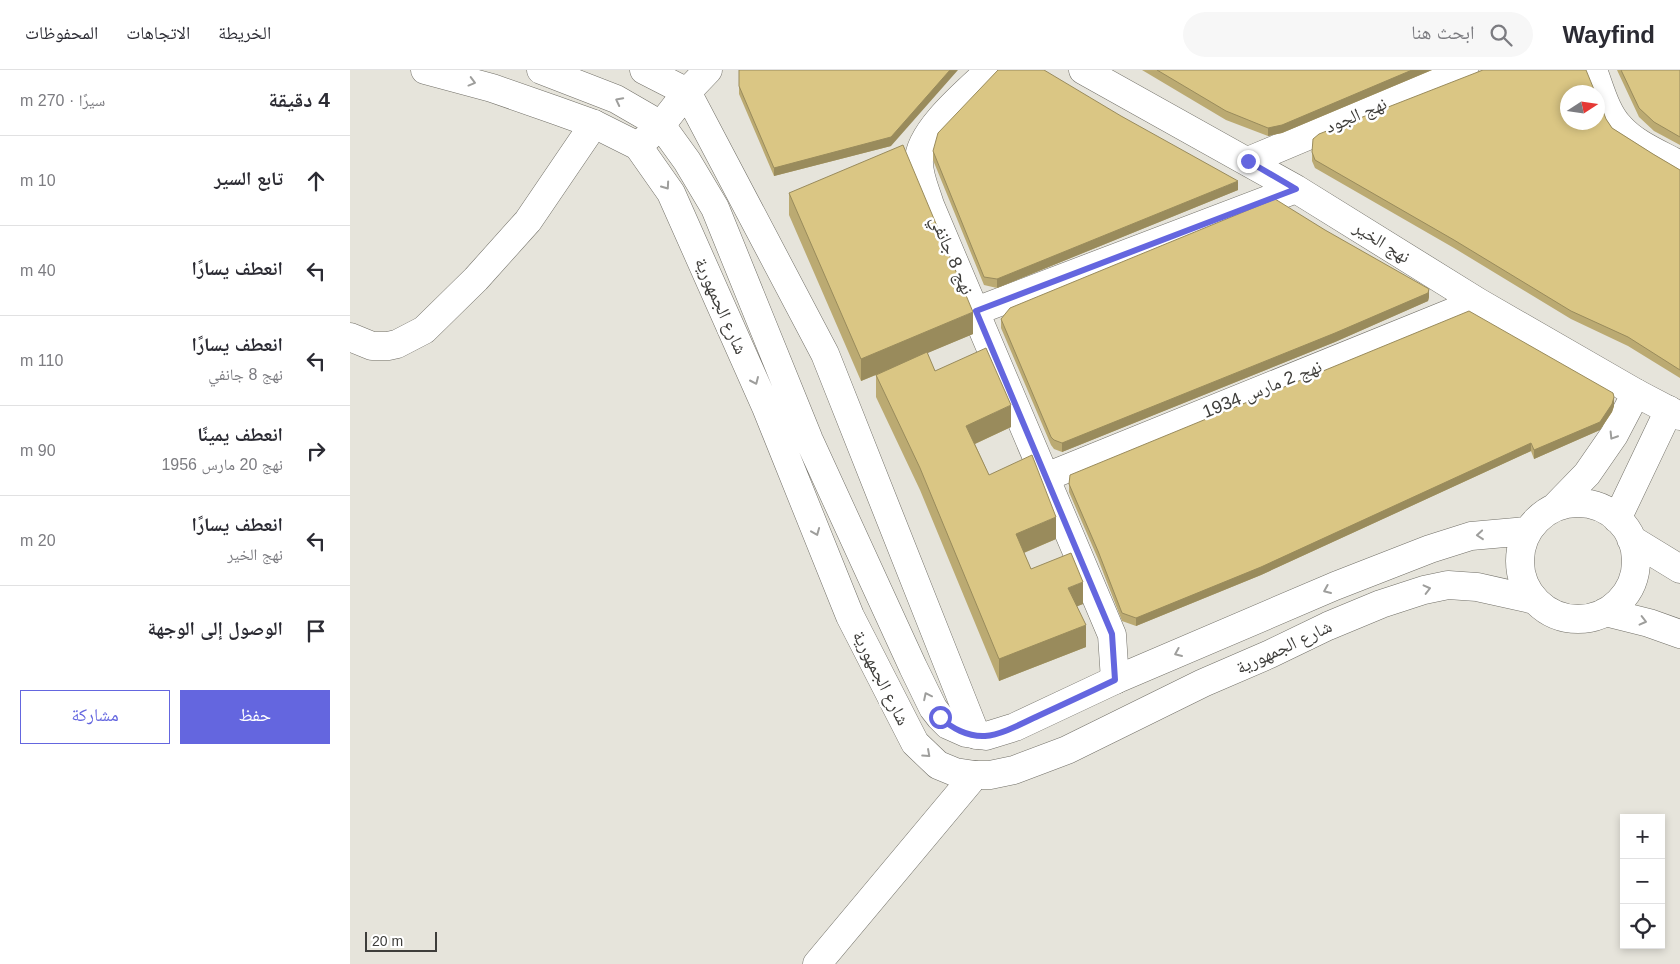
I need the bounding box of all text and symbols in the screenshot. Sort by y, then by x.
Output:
search box [1183,12,1533,57]
icon: search [1487,21,1515,49]
text: Wayfind [1563,21,1655,48]
text: ابحث هنا [1411,22,1475,43]
text: المحفوظات [25,23,98,43]
text: الاتجاهات [126,23,190,43]
text: الخريطة [218,23,271,43]
one-way arrow [467,77,475,87]
north arrow [1560,85,1605,130]
text: 4 دقيقة [268,88,330,111]
text: سيرًا · 270 m [20,92,105,109]
street label: نهج الجود [1322,93,1391,139]
one-way arrow [615,97,624,107]
route end [1237,150,1260,173]
icon: ahead [302,167,330,195]
text: تابع السير [214,168,283,189]
text: 10 m [20,172,56,189]
one-way arrow [660,180,669,189]
street label: نهج 8 جانفي [922,212,978,299]
street label: نهج الخير [1348,216,1414,269]
street label: شارع الجمهورية [690,255,751,358]
icon: left [302,257,330,285]
text: انعطف يسارًا [192,258,283,279]
text: 40 m [20,262,56,279]
text: انعطف يسارًا [192,334,283,355]
icon: left [302,347,330,375]
text: 110 m [20,352,63,369]
street label: نهج 2 مارس 1934 [1199,356,1325,424]
text: نهج 8 جانفي [208,366,283,383]
one-way arrow [748,376,759,385]
text: انعطف يمينًا [197,424,283,445]
one-way arrow [1610,430,1619,439]
icon: right [302,437,330,465]
text: 90 m [20,442,56,459]
text: نهج 20 مارس 1956 [161,456,283,473]
text: انعطف يسارًا [192,514,283,535]
icon: left [302,527,330,555]
one-way arrow [810,527,821,536]
one-way arrow [1475,529,1483,540]
text: 20 m [20,532,56,549]
text: نهج الخير [227,546,283,563]
one-way arrow [1323,583,1332,594]
one-way arrow [1423,584,1432,595]
street label: شارع الجمهورية [1233,616,1335,679]
one-way arrow [1639,616,1647,626]
icon: arrive [302,617,330,645]
text: الوصول إلى الوجهة [147,618,283,639]
street label: شارع الجمهورية [848,627,913,729]
one-way arrow [1174,648,1182,658]
button: مشاركة [20,690,170,744]
button: حفظ [180,690,330,744]
one-way arrow [923,692,933,701]
route start [929,706,952,729]
one-way arrow [921,748,930,757]
map controls [1620,814,1665,949]
button: + [1620,814,1665,859]
button: − [1620,859,1665,904]
button: locate [1620,904,1665,949]
scale bar [365,929,438,952]
text: 20 m [372,933,403,949]

